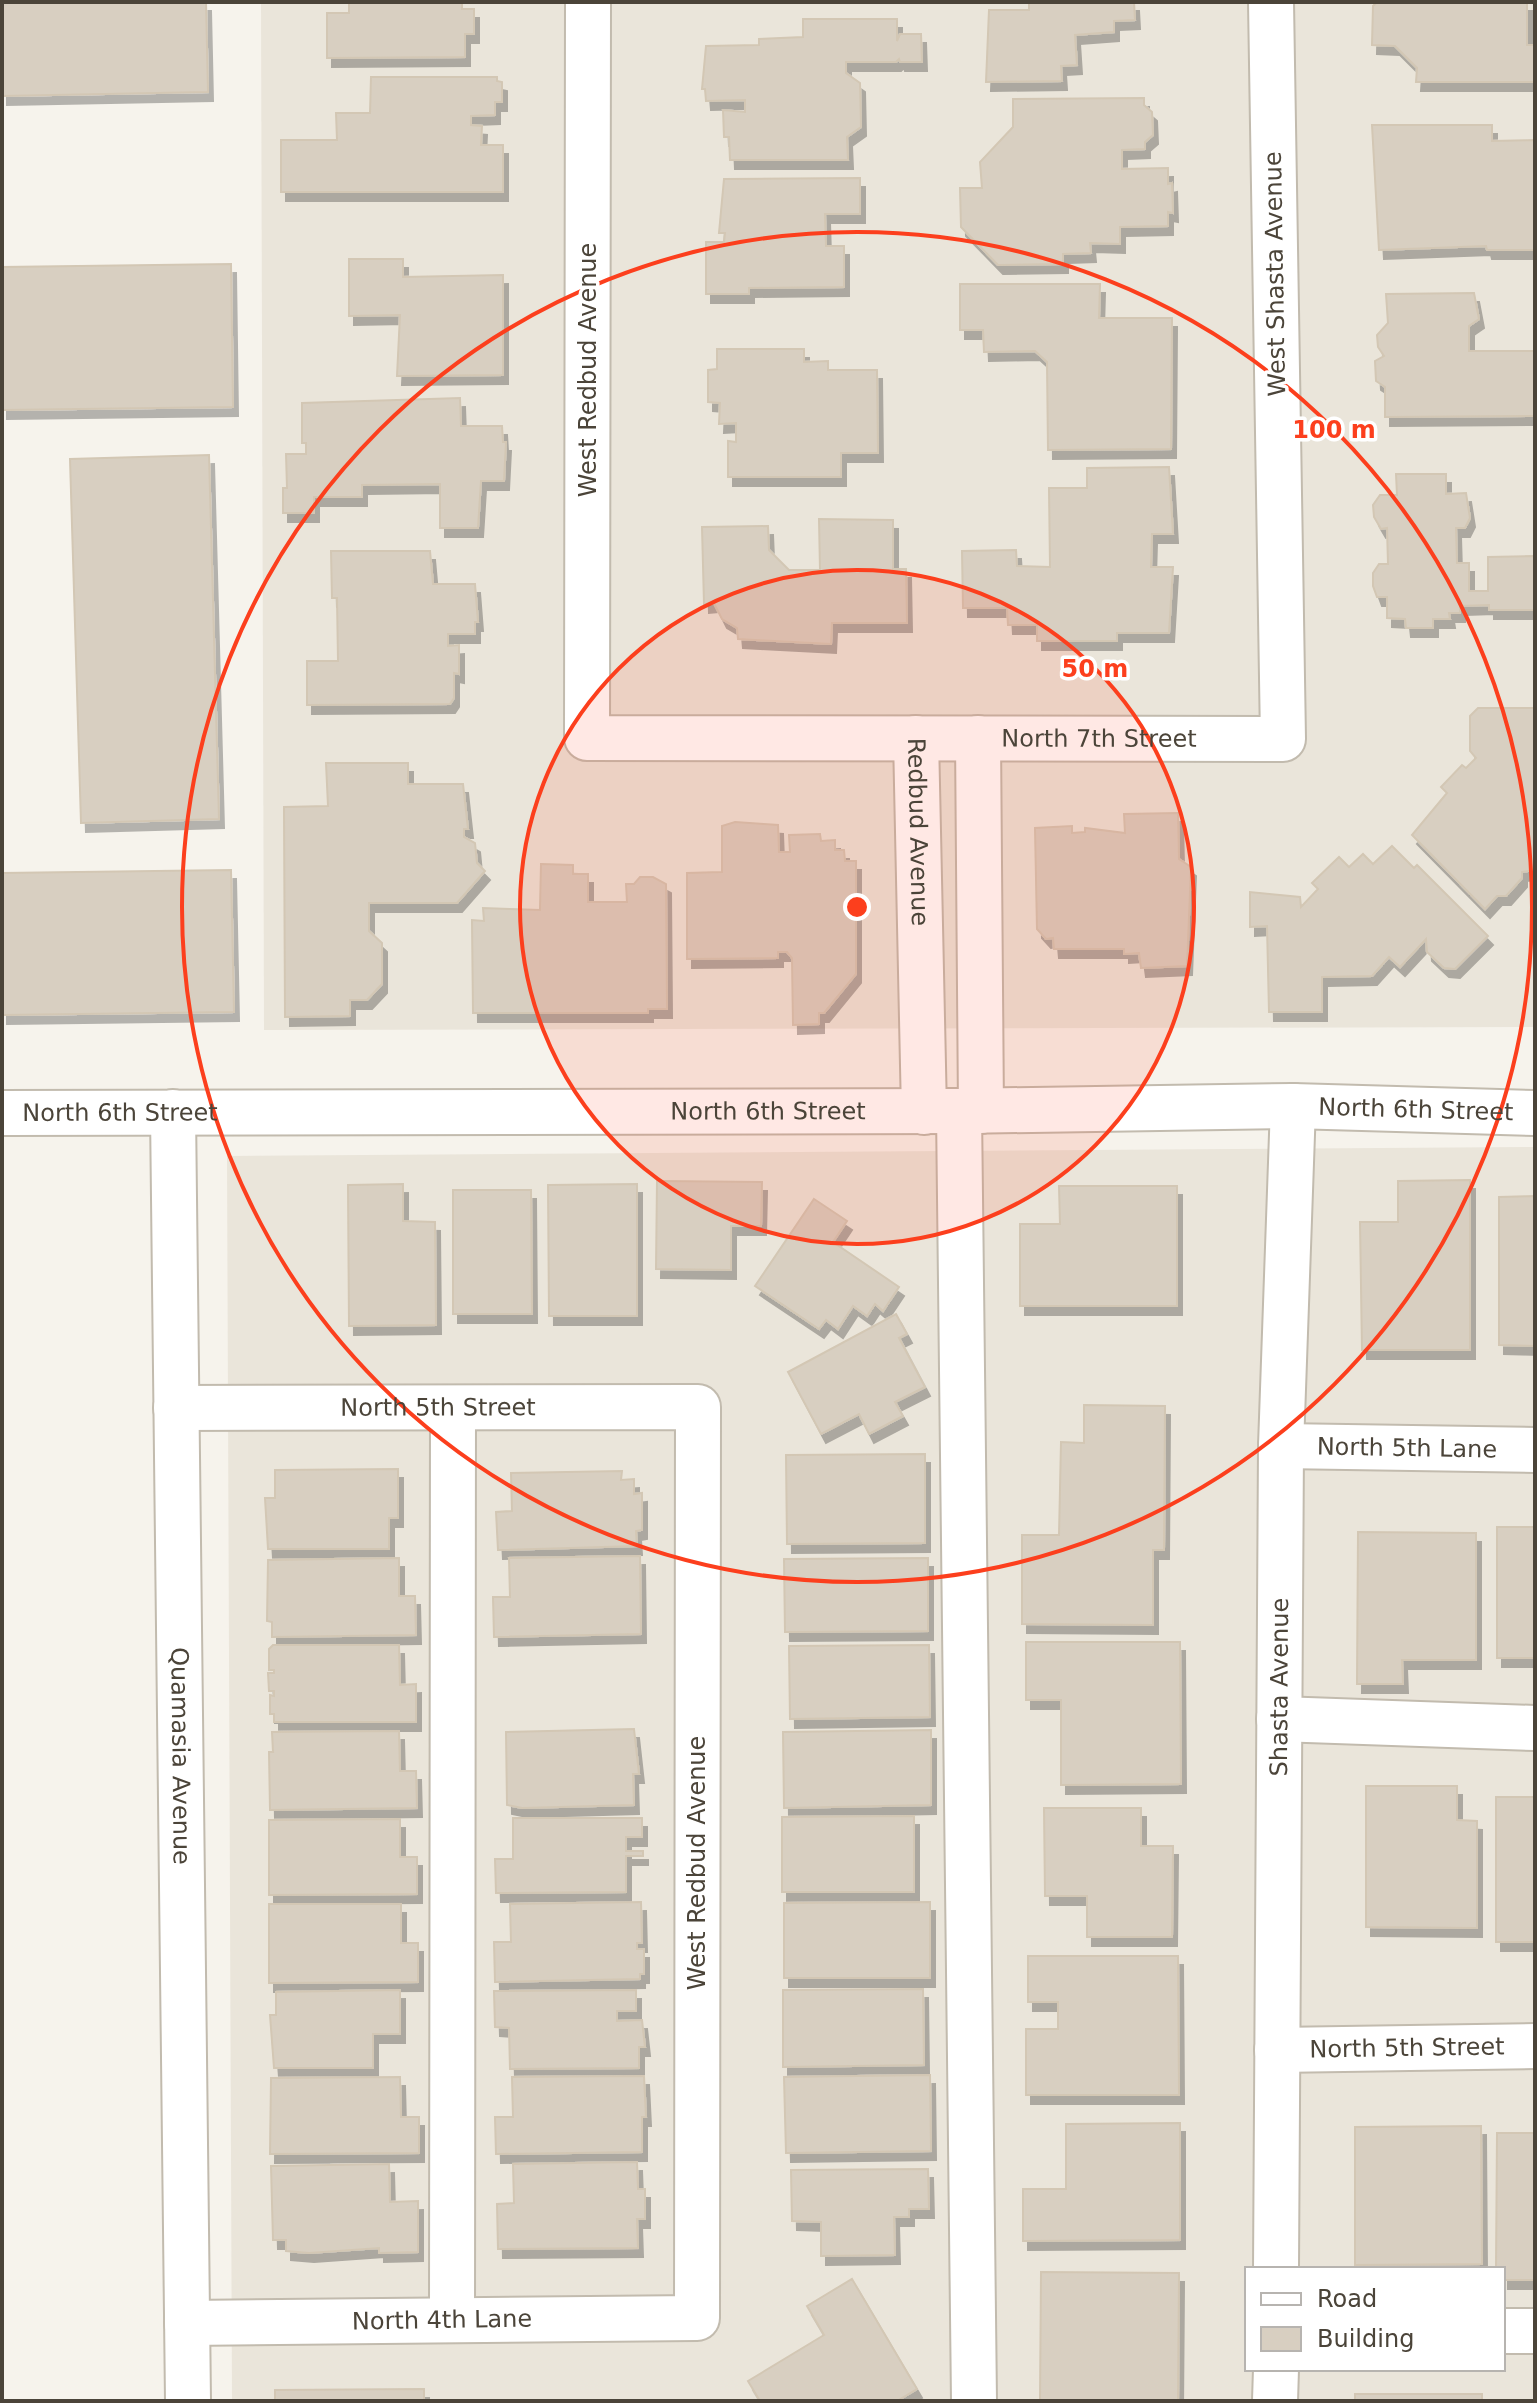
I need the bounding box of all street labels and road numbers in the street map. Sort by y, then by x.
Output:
street label: West Shasta Avenue [1259,151,1291,397]
street label: West Redbud Avenue [574,243,602,497]
street label: North 7th Street [1001,725,1197,753]
street label: Redbud Avenue [902,738,934,926]
street label: North 6th Street [1318,1093,1514,1126]
street label: North 6th Street [670,1097,866,1126]
street label: North 6th Street [22,1099,218,1127]
street label: North 5th Street [340,1393,536,1422]
street label: North 5th Lane [1317,1433,1497,1463]
street label: Shasta Avenue [1265,1598,1294,1776]
street label: Quamasia Avenue [165,1647,196,1865]
street label: West Redbud Avenue [683,1736,711,1990]
street label: North 5th Street [1309,2032,1505,2063]
street label: North 4th Lane [352,2304,532,2336]

